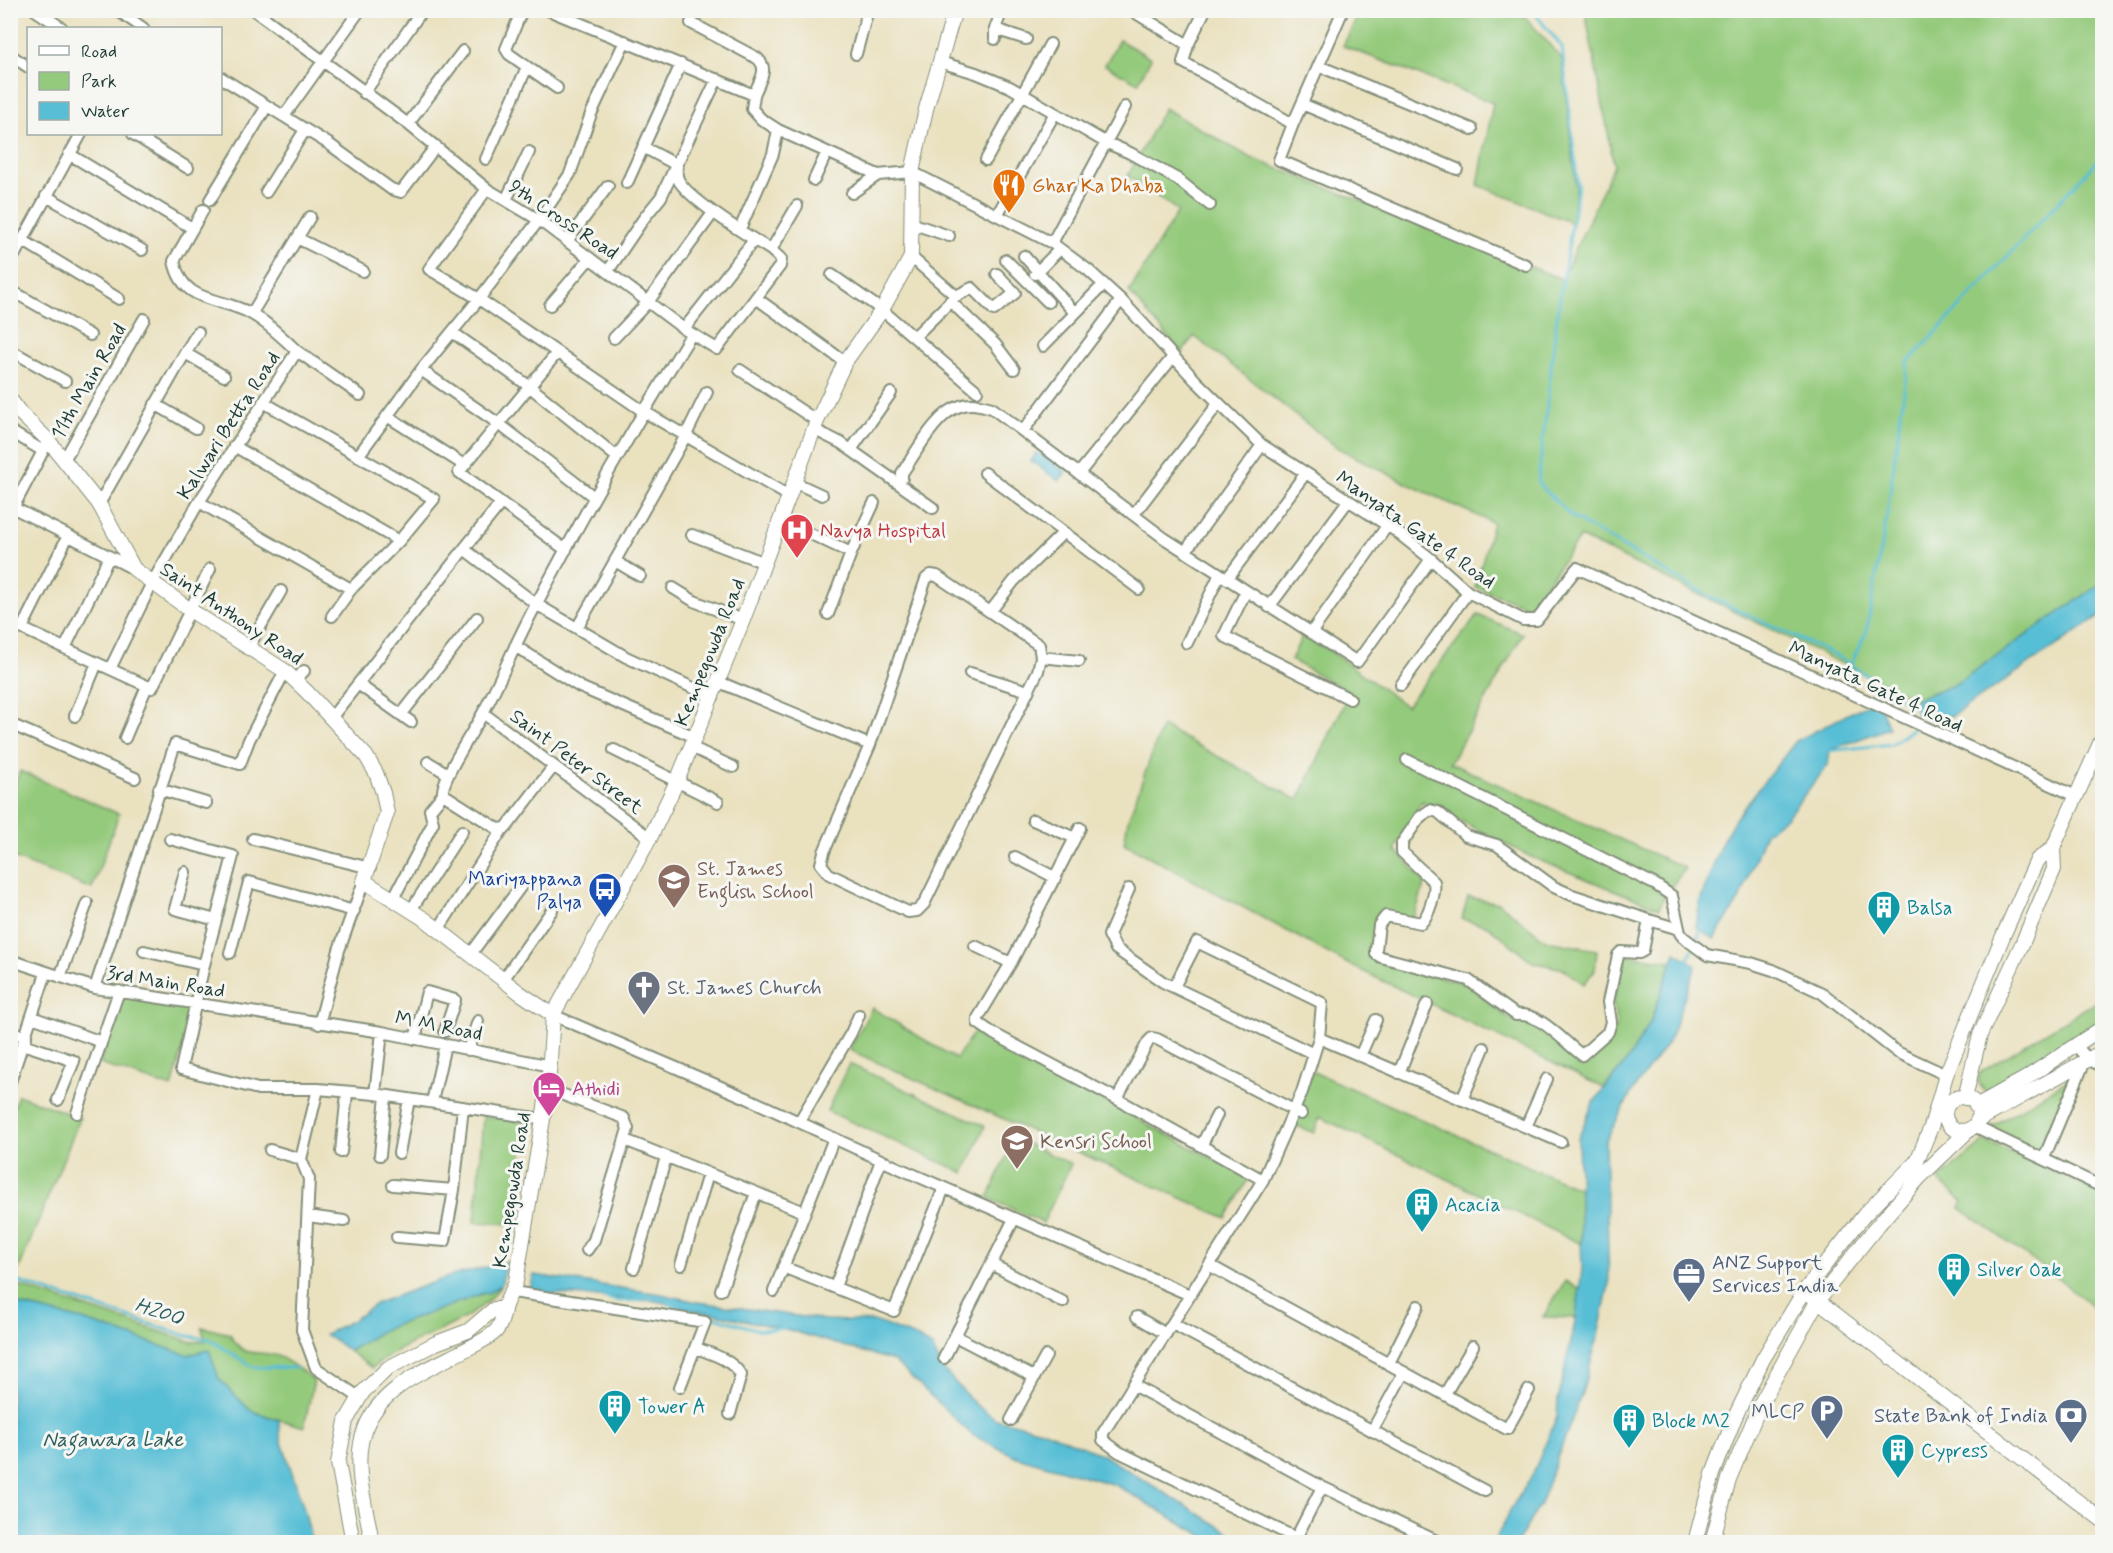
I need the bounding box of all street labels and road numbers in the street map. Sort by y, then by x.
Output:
street label: 9th Cross Road [503,174,623,267]
street label: 11th Main Road [45,319,133,445]
street label: Kalwari Betta Road [171,347,287,505]
street label: Manyata Gate 4 Road [1330,465,1500,596]
street label: Saint Anthony Road [154,556,308,672]
street label: Kempegowda Road [668,575,752,731]
street label: Manyata Gate 4 Road [1784,635,1967,740]
street label: Saint Peter Street [504,703,648,821]
street label: 3rd Main Road [105,960,227,1005]
street label: M M Road [393,1005,485,1048]
street label: Kempegowda Road [487,1110,538,1270]

